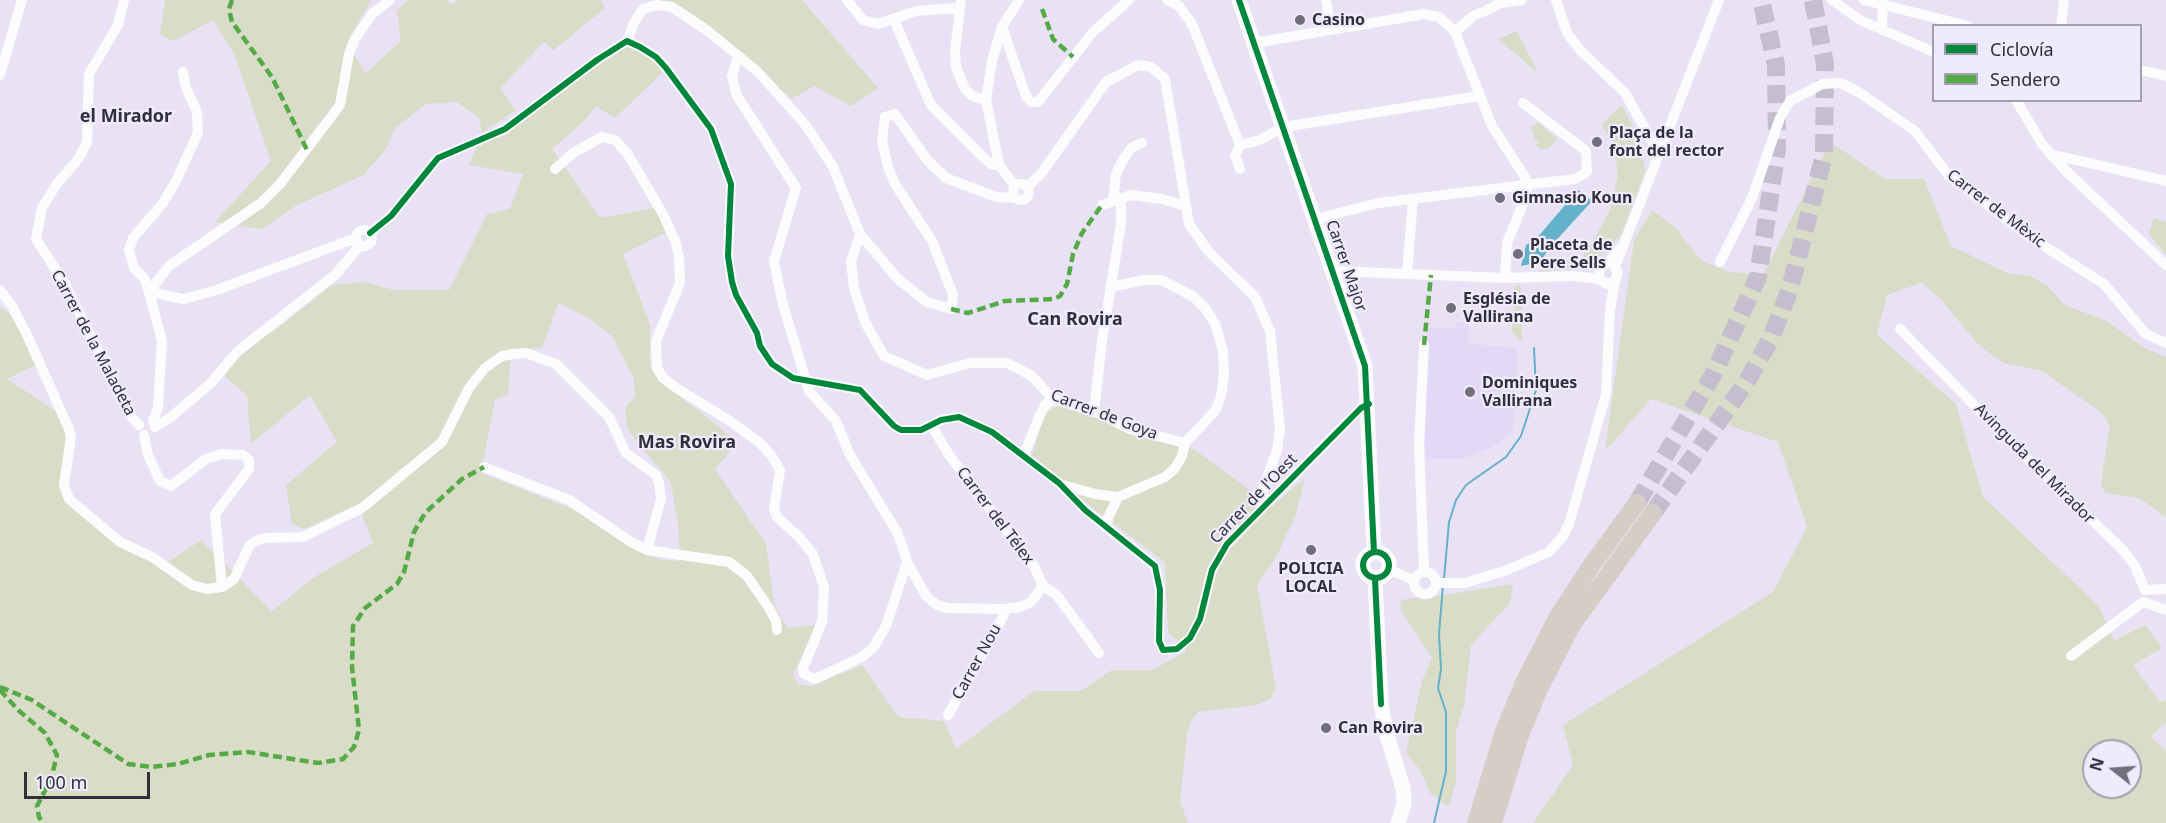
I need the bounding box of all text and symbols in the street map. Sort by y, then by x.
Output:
place label: Casino [1312,10,1365,30]
marker: Casino [1293,13,1307,27]
legend [1932,24,2142,102]
text: Ciclovía [1990,37,2054,61]
text: Sendero [1990,67,2060,91]
district label: el Mirador [80,106,172,128]
place label: Plaça de la font del rector [1609,123,1724,161]
marker: Plaça de la font del rector [1590,135,1604,149]
street label: Carrer de Mèxic [1943,166,2049,252]
place label: Gimnasio Koun [1512,188,1632,208]
marker: Gimnasio Koun [1493,191,1507,205]
street label: Carrer Major [1321,218,1371,314]
place label: Placeta de Pere Sells [1530,235,1612,273]
marker: Placeta de Pere Sells [1511,247,1525,261]
street label: Carrer de la Maladeta [46,267,140,419]
place label: Església de Vallirana [1463,289,1551,327]
marker: Església de Vallirana [1444,301,1458,315]
district label: Can Rovira [1027,309,1123,331]
place label: Dominiques Vallirana [1482,373,1577,411]
marker: Dominiques Vallirana [1463,385,1477,399]
street label: Carrer de Goya [1048,386,1160,444]
street label: Avinguda del Mirador [1970,400,2098,528]
district label: Mas Rovira [638,432,736,454]
street label: Carrer de l'Oest [1206,450,1302,548]
street label: Carrer del Télex [952,463,1038,569]
marker: POLICIA LOCAL [1304,543,1318,557]
place label: POLICIA LOCAL [1278,559,1344,597]
street label: Carrer Nou [948,621,1006,703]
place label: Can Rovira [1338,718,1423,738]
marker: Can Rovira [1319,721,1333,735]
north arrow [2082,739,2142,799]
text: N [2084,755,2109,774]
scale bar [27,760,153,798]
text: 100 m [35,770,87,794]

